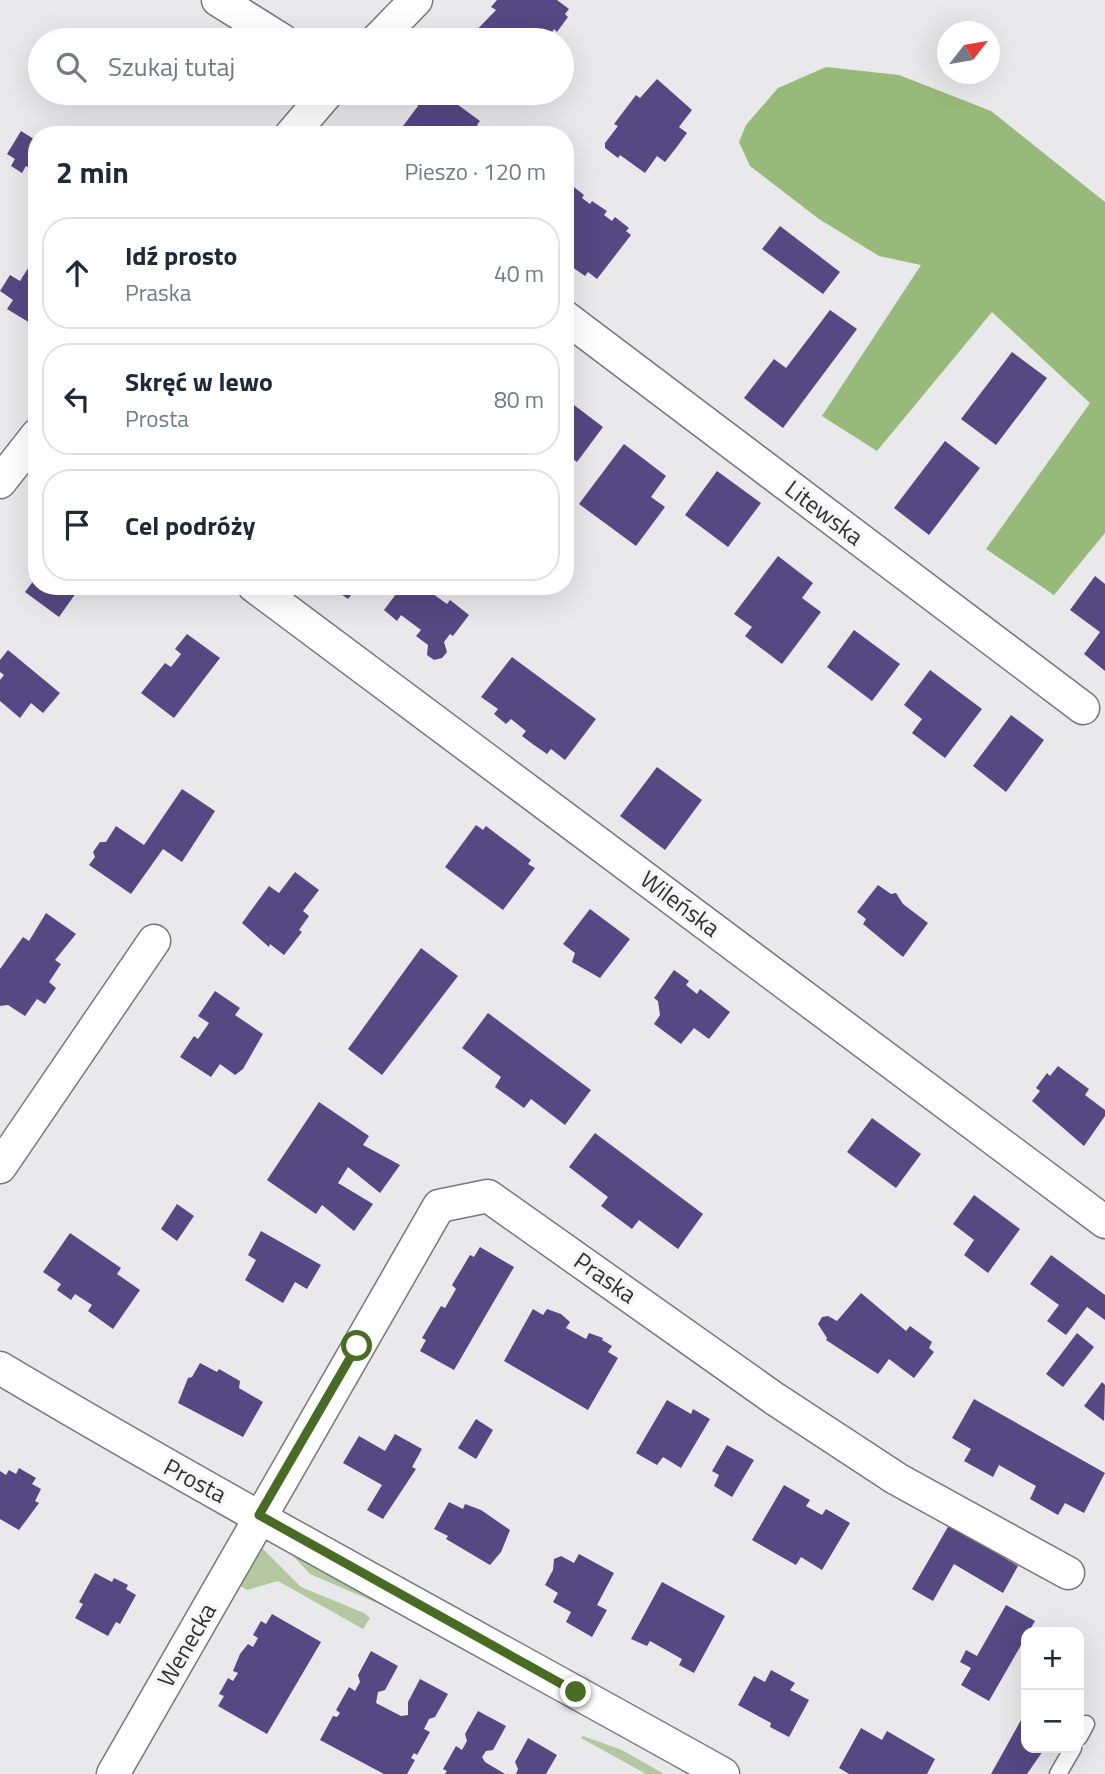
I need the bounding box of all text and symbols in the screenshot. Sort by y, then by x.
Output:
north arrow [937,21,1000,84]
search box [28,28,574,105]
text: Szukaj tutaj [108,47,235,86]
icon: search [52,48,90,86]
text: 2 min [56,149,129,195]
text: Pieszo · 120 m [404,154,546,189]
text: Idź prosto [125,236,237,275]
icon: ahead [58,254,96,292]
text: 40 m [494,256,544,291]
text: Praska [125,275,191,310]
text: Skręć w lewo [125,362,273,401]
icon: left [58,380,96,418]
text: 80 m [494,382,544,417]
text: Prosta [125,401,189,436]
street label: Litewska [778,471,871,554]
icon: arrive [58,506,96,544]
text: Cel podróży [125,506,255,545]
street label: Wileńska [633,861,728,945]
street label: Praska [567,1243,644,1312]
route start [341,1330,372,1361]
street label: Prosta [158,1449,233,1512]
street label: Wenecka [148,1596,225,1693]
map controls [1021,1627,1084,1753]
button: + [1021,1627,1084,1690]
route end [560,1676,591,1707]
button: − [1021,1690,1084,1753]

